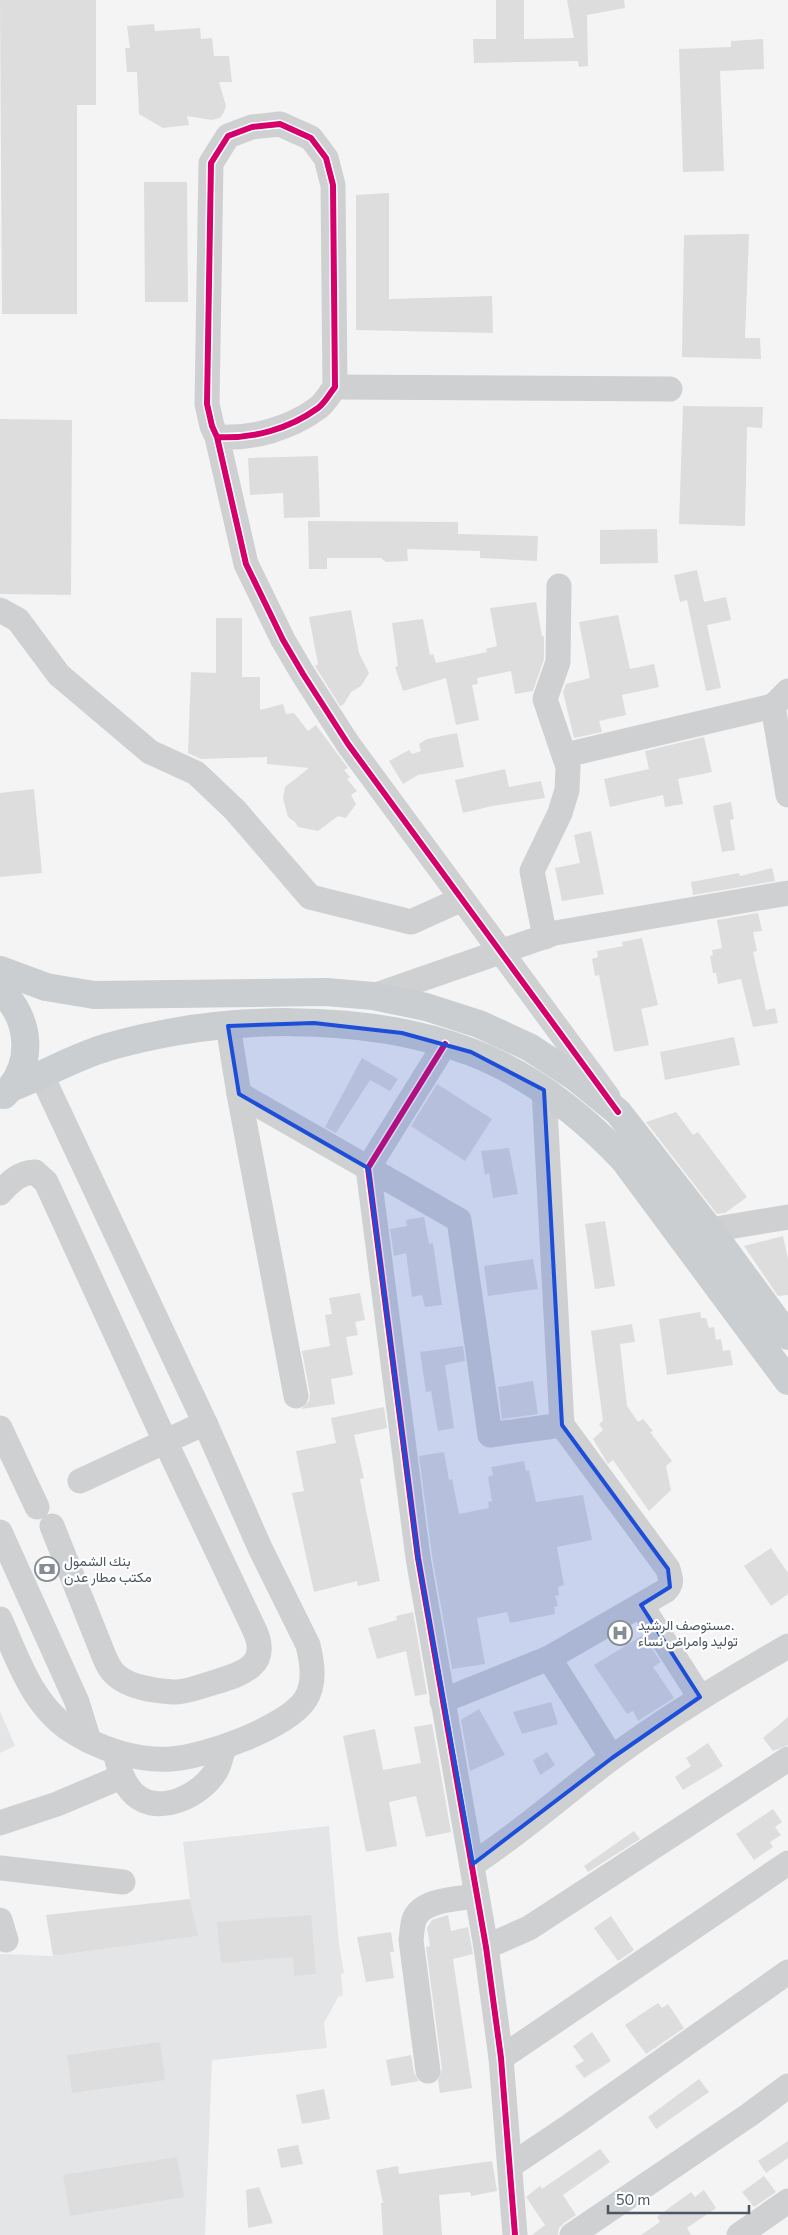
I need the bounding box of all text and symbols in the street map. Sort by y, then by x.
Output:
place label: بنك الشمول مكتب مطار عدن [64,1552,152,1586]
bank icon: بنك الشمول مكتب مطار عدن [34,1556,60,1582]
place label: مستوصف الرشيد. توليد وامراض نساء [638,1616,738,1650]
hospital icon: مستوصف الرشيد. توليد وامراض نساء [607,1620,633,1646]
scale bar [608,2182,749,2214]
text: 50 m [616,2190,650,2208]

